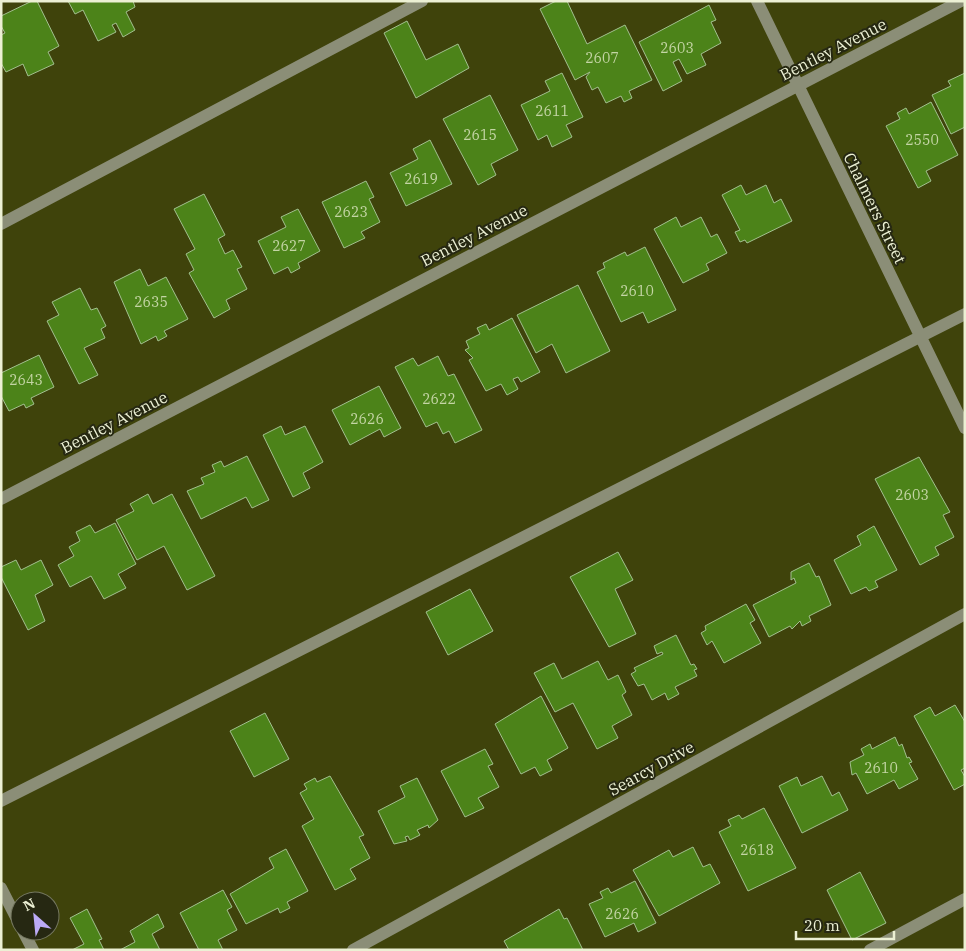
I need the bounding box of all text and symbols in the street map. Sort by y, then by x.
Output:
street label: Bentley Avenue [776,14,890,84]
house number: 2603 [660,39,694,57]
house number: 2607 [585,49,619,67]
house number: 2611 [535,102,569,120]
house number: 2615 [463,126,497,144]
house number: 2550 [905,131,939,149]
street label: Chalmers Street [839,149,911,267]
house number: 2619 [404,170,438,188]
street label: Bentley Avenue [417,200,531,270]
house number: 2623 [334,203,368,221]
house number: 2627 [272,237,306,255]
house number: 2610 [620,282,654,300]
house number: 2635 [134,293,168,311]
house number: 2643 [9,371,43,389]
street label: Bentley Avenue [57,387,171,457]
house number: 2622 [422,390,456,408]
house number: 2626 [350,410,384,428]
house number: 2603 [895,486,929,504]
street label: Searcy Drive [605,736,697,800]
house number: 2610 [864,759,898,777]
house number: 2618 [740,841,774,859]
north arrow [10,891,60,941]
text: N [20,894,38,915]
house number: 2626 [605,905,639,923]
scale bar [796,908,894,940]
text: 20 m [804,916,840,935]

